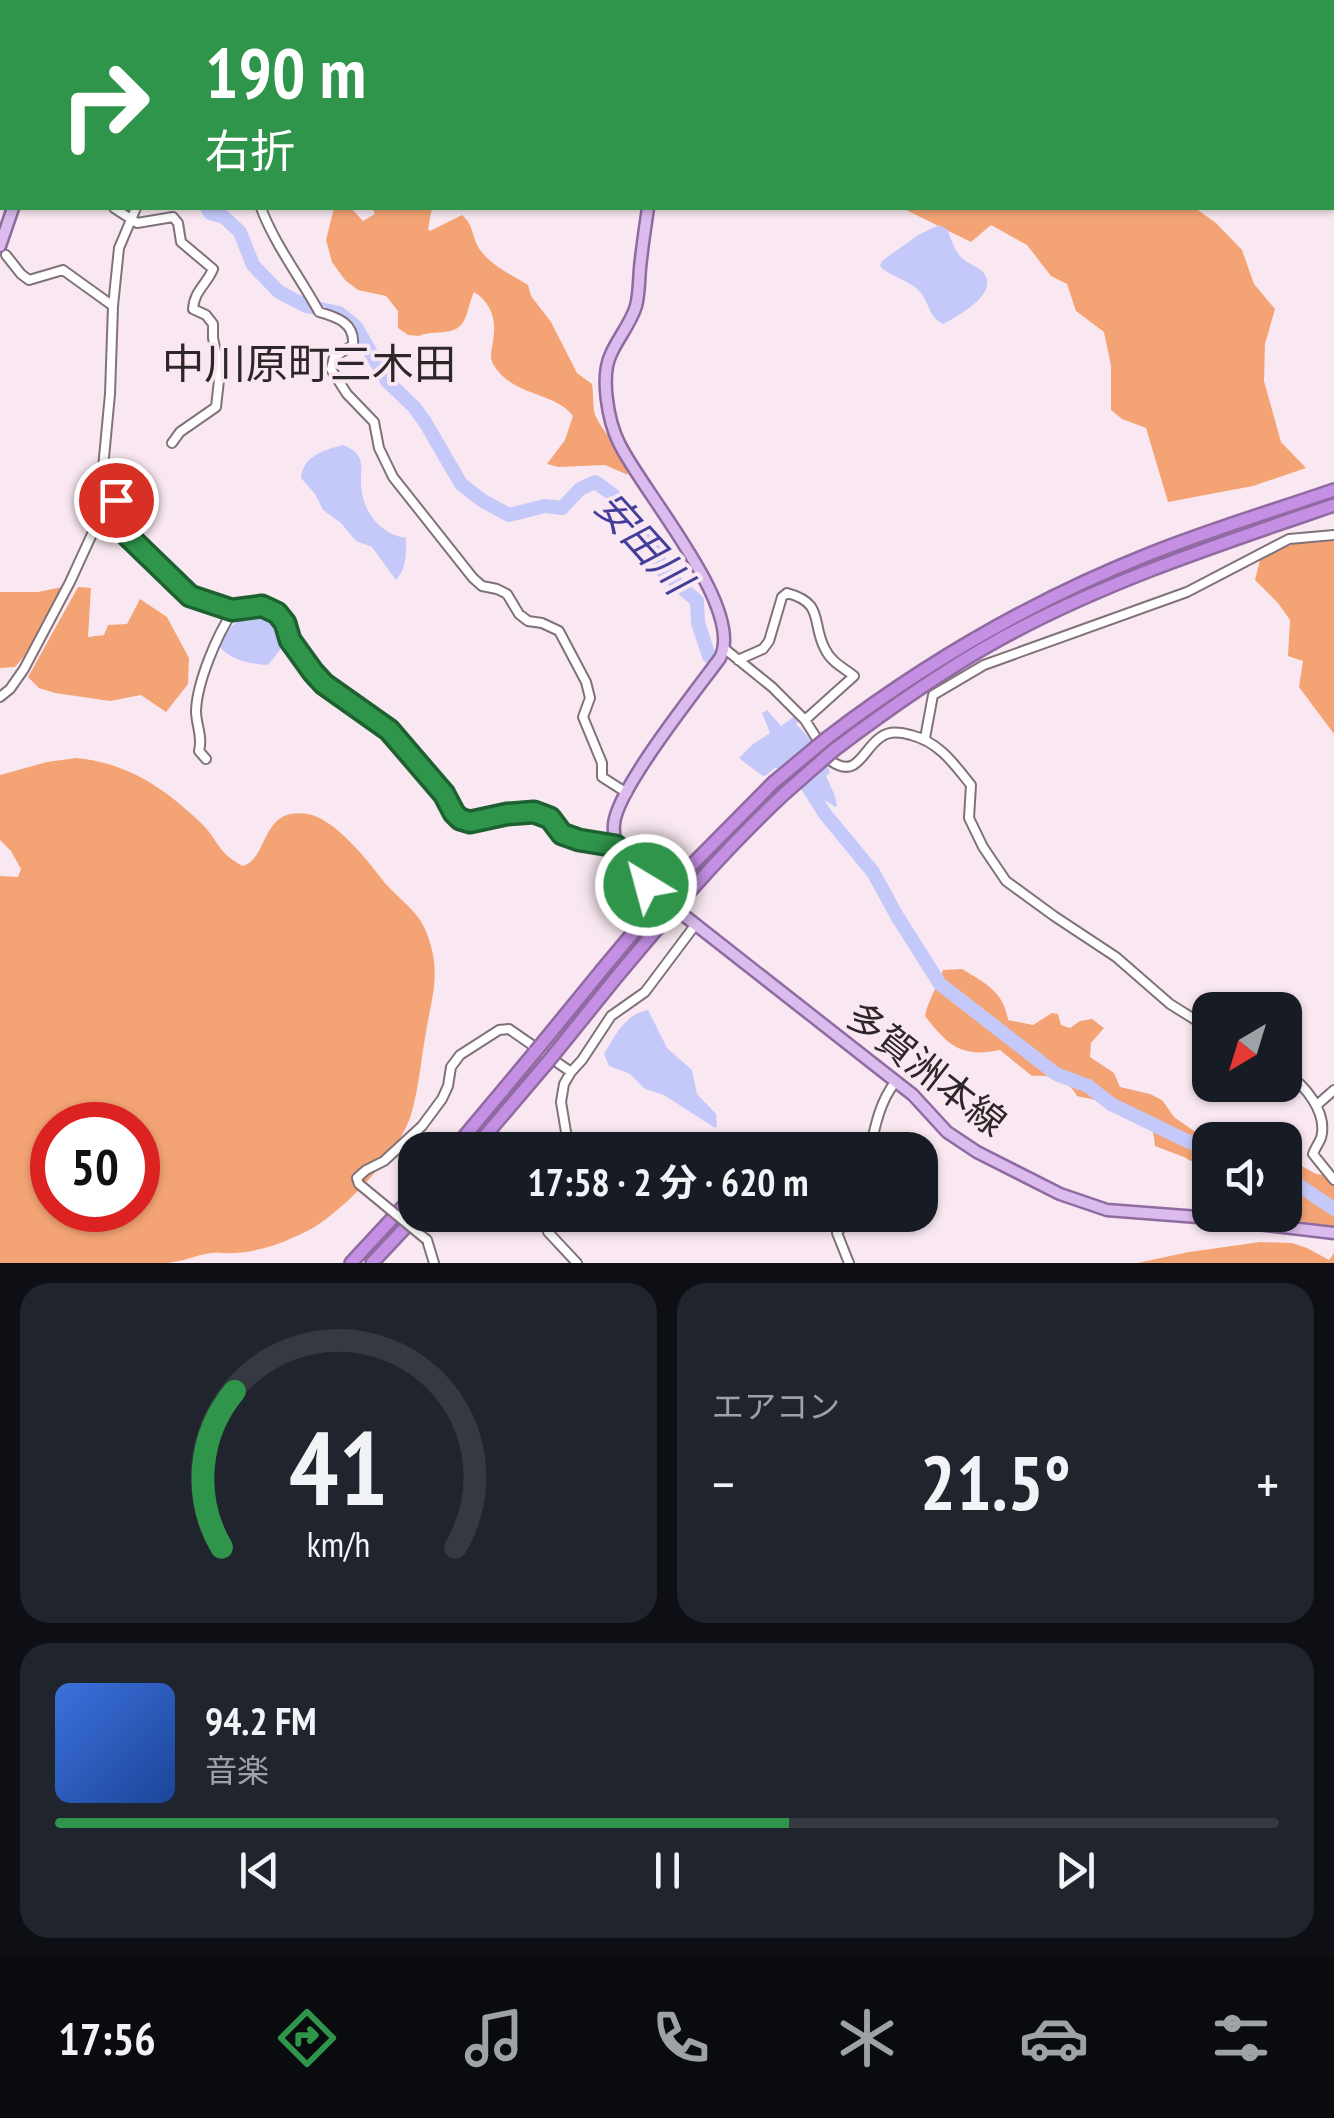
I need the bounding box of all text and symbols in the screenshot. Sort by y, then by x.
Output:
text: 190 m [205,27,366,117]
icon: right [40,40,170,170]
text: 右折 [205,121,295,179]
district label: 中川原町三木田 [162,336,456,391]
pin [74,458,159,543]
icon: arrive [89,473,144,528]
water label: 安田川 [585,480,706,607]
position arrow [594,833,698,937]
street label: 多賀洲本線 [837,990,1017,1146]
north arrow [1192,992,1302,1102]
map controls [1192,992,1302,1232]
speed limit sign: 50 [30,1102,160,1232]
button: sound [1192,1122,1302,1232]
text: 17:58 · 2 分 · 620 m [528,1157,808,1206]
text: エアコン [712,1385,840,1427]
text: 41 [289,1399,388,1534]
text: 21.5° [920,1434,1071,1531]
text: − [712,1448,735,1519]
text: + [1256,1448,1279,1519]
text: km/h [307,1521,370,1567]
text: 94.2 FM [205,1696,317,1745]
text: 音楽 [205,1749,269,1791]
icon: previous [232,1843,287,1898]
icon: pause [640,1843,695,1898]
icon: next [1048,1843,1103,1898]
icon: directions [272,2003,342,2073]
icon: music [459,2003,529,2073]
icon: phone [646,2003,716,2073]
icon: climate [832,2003,902,2073]
icon: car [1019,2003,1089,2073]
icon: filters [1206,2003,1276,2073]
text: 17:56 [58,2009,156,2067]

